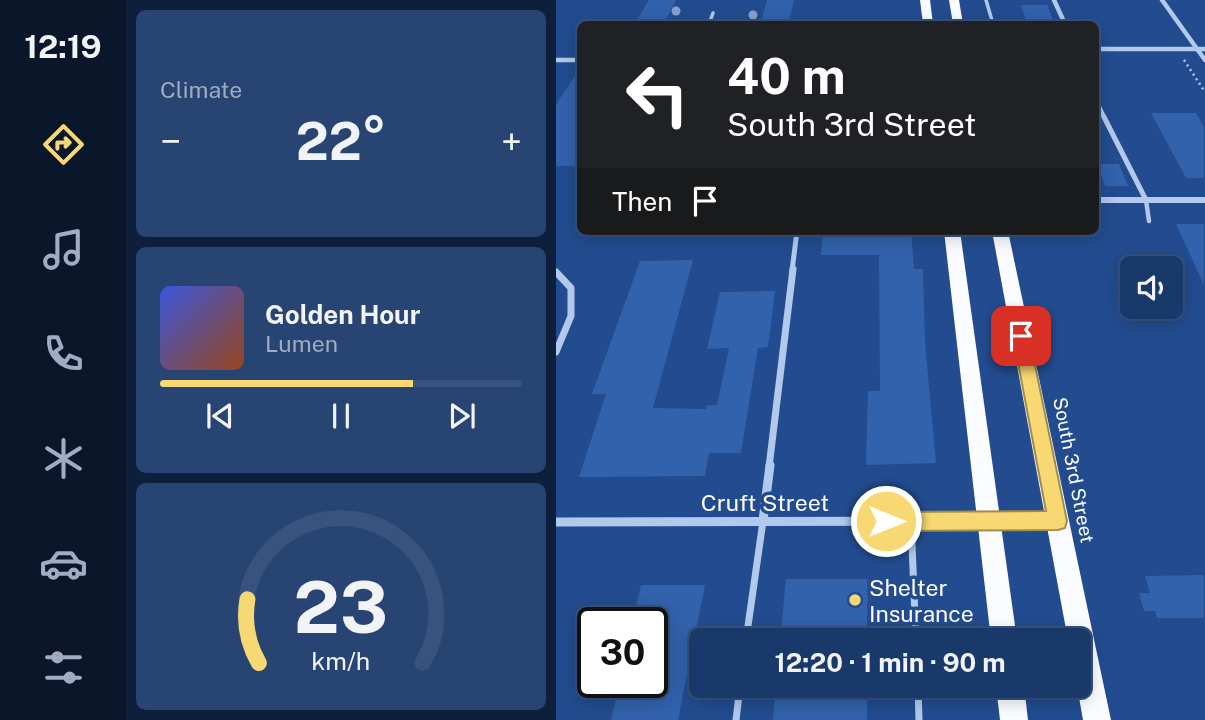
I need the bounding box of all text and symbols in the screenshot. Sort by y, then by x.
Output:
text: 12:19 [24,28,102,65]
text: 40 m [727,47,846,105]
icon: left [612,49,703,140]
text: Climate [160,76,242,103]
text: South 3rd Street [727,106,976,143]
text: 22° [296,111,386,172]
text: − [160,119,181,164]
text: + [501,119,522,164]
icon: directions [39,120,88,169]
icon: arrive [686,182,724,220]
text: Then [612,186,672,217]
icon: music [39,225,88,274]
map controls [1120,256,1183,319]
button: sound [1120,256,1183,319]
text: Golden Hour [265,299,420,330]
pin [991,306,1051,366]
icon: arrive [1002,317,1040,355]
icon: phone [39,329,88,378]
text: Lumen [265,330,338,357]
street label: South 3rd Street [1049,395,1099,545]
icon: previous [201,397,239,435]
icon: pause [322,397,360,435]
icon: next [443,397,481,435]
icon: climate [39,434,88,483]
position arrow [849,484,923,558]
street label: Cruft Street [701,489,829,516]
icon: car [39,539,88,588]
text: 23 [294,564,388,649]
place label: Shelter Insurance [869,574,974,627]
marker: Shelter Insurance [847,592,863,608]
speed limit sign: 30 [577,607,668,698]
icon: filters [39,643,88,692]
text: km/h [312,645,370,675]
text: 12:20 · 1 min · 90 m [775,647,1005,678]

